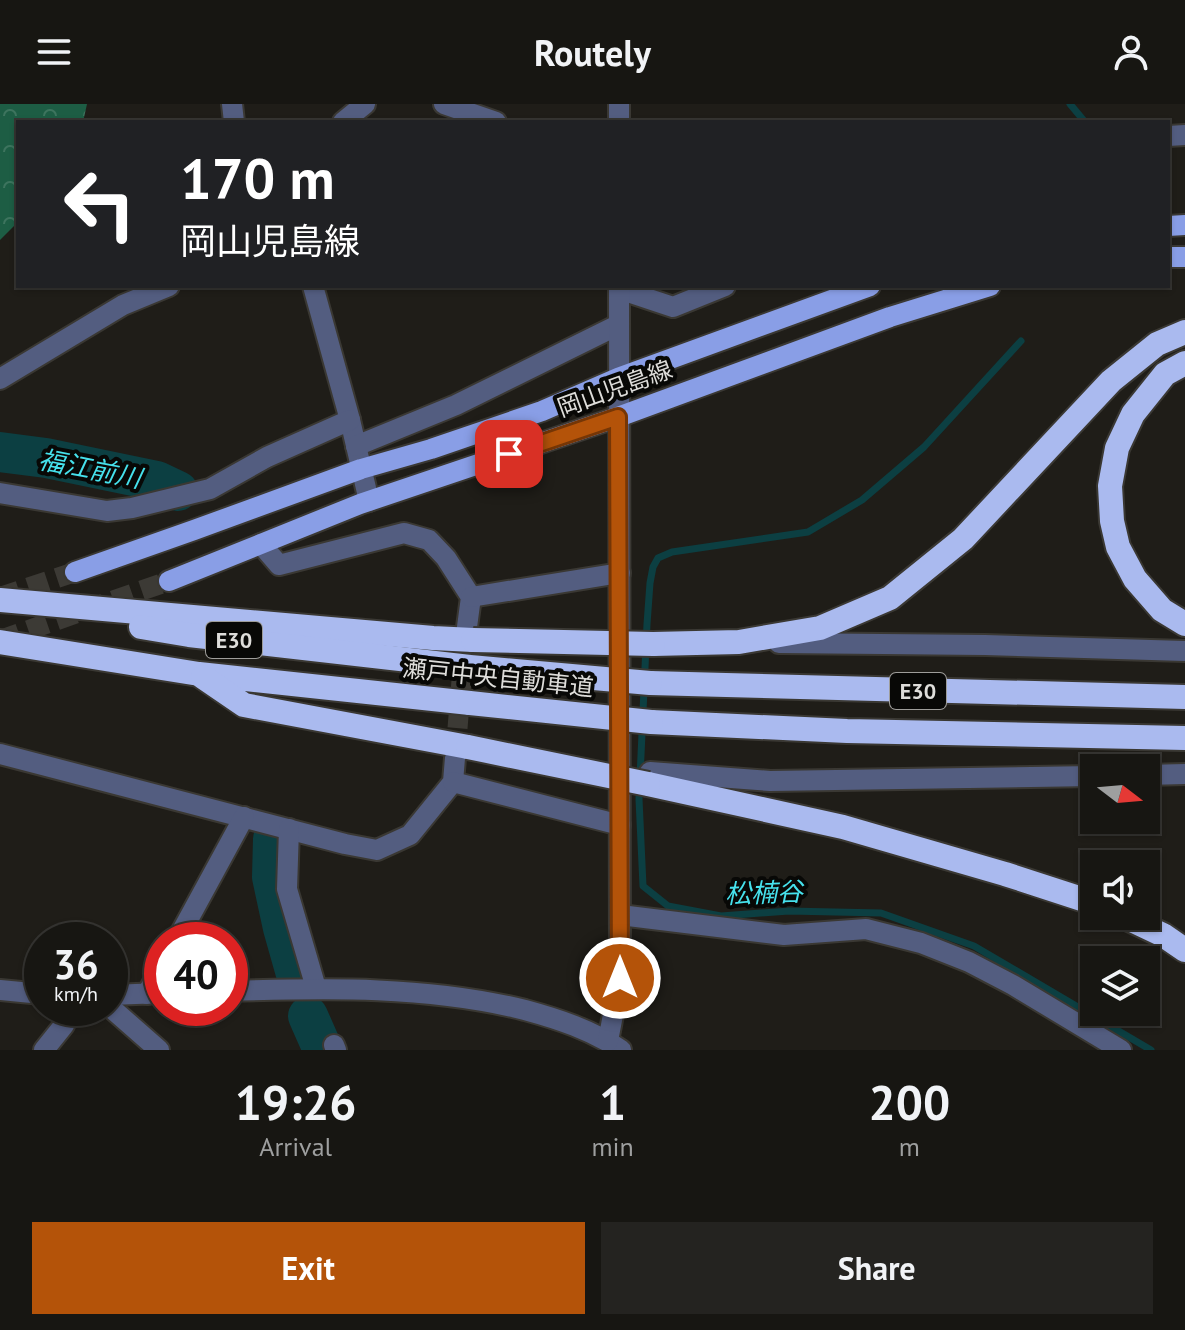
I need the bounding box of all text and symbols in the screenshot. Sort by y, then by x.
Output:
text: Routely [534,29,651,76]
icon: menu [32,30,76,74]
icon: person [1109,30,1153,74]
text: 170 m [180,142,335,214]
icon: left [48,152,152,256]
text: 岡山児島線 [180,217,360,264]
street label: 岡山児島線 [553,353,677,424]
pin [475,420,543,488]
icon: arrive [487,432,531,476]
water label: 福江前川 [36,442,147,495]
road number: E30 [206,622,262,658]
street label: 瀬戸中央自動車道 [401,652,595,703]
road number: E30 [890,673,946,709]
north arrow [1080,754,1160,834]
map controls [1080,754,1160,1026]
button: sound [1080,850,1160,930]
water label: 松楠谷 [724,875,806,910]
speed limit sign: 40 [144,922,248,1026]
position arrow [578,936,662,1020]
text: 36 [53,938,99,990]
button: layers [1080,946,1160,1026]
text: km/h [54,981,98,1007]
text: 19:26 [235,1071,357,1133]
text: 1 [599,1071,626,1133]
text: 200 [869,1071,950,1133]
text: Arrival [259,1130,332,1163]
text: min [591,1130,634,1163]
text: m [899,1130,920,1163]
button: Exit [32,1222,585,1314]
button: Share [601,1222,1153,1314]

